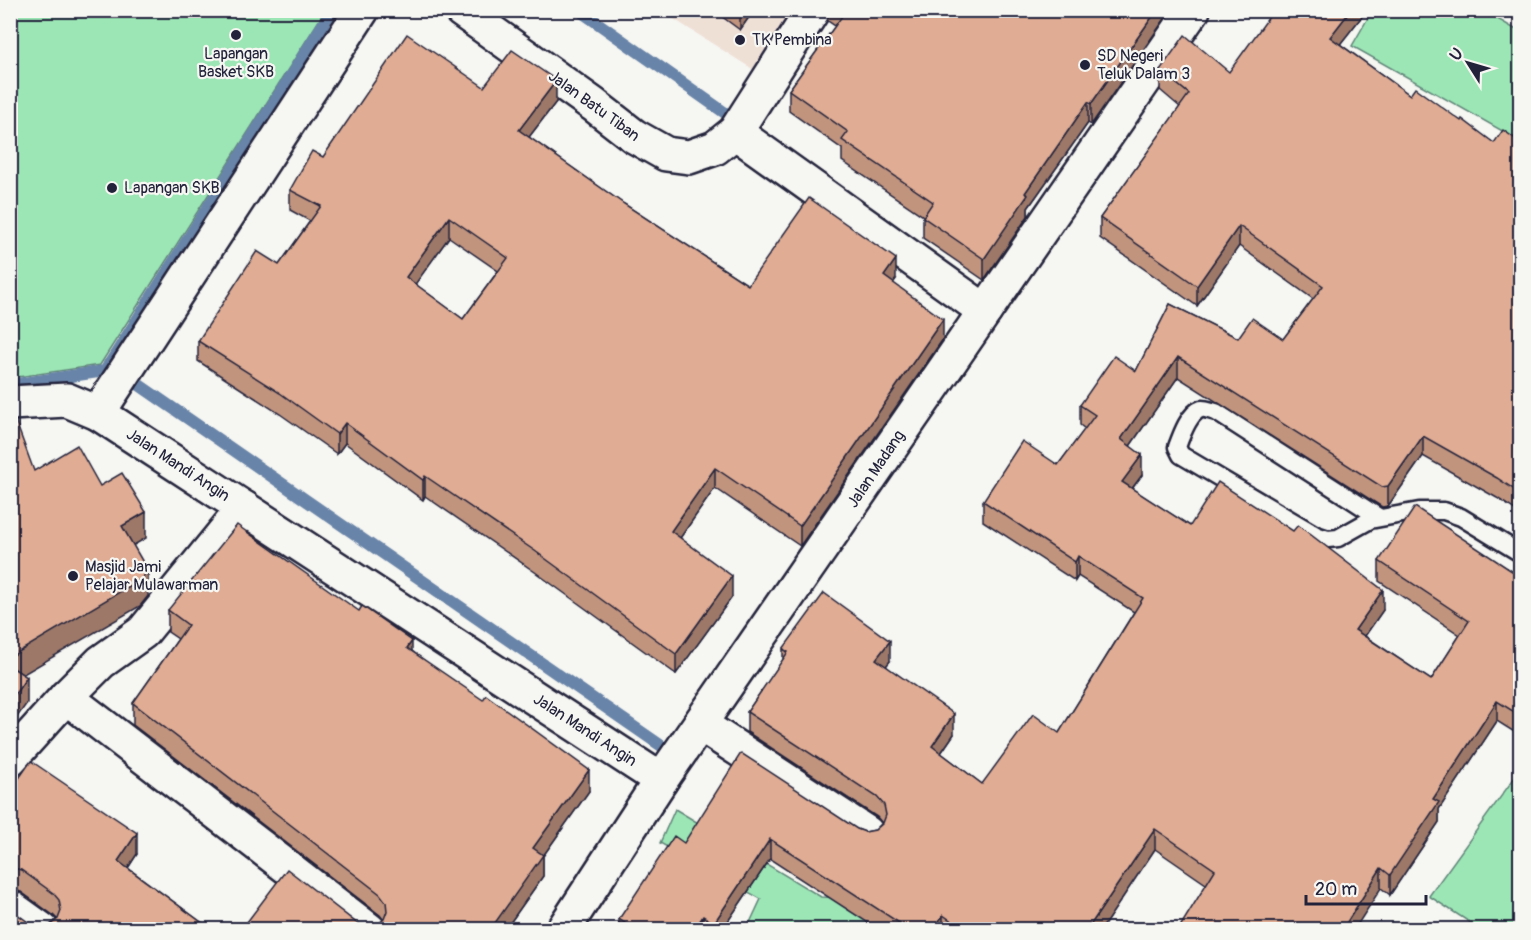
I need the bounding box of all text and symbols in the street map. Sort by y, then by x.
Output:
marker: Lapangan Basket SKB [229,28,243,42]
place label: TK Pembina [752,30,832,50]
marker: TK Pembina [733,33,747,47]
north arrow [1438,33,1498,93]
place label: Lapangan Basket SKB [198,44,274,82]
text: U [1446,44,1468,65]
place label: SD Negeri Teluk Dalam 3 [1097,46,1190,84]
marker: SD Negeri Teluk Dalam 3 [1078,58,1092,72]
street label: Jalan Batu Tiban [544,66,644,146]
place label: Lapangan SKB [124,178,220,198]
marker: Lapangan SKB [105,181,119,195]
street label: Jalan Mandi Angin [123,424,233,506]
street label: Jalan Madang [843,426,909,512]
place label: Masjid Jami Pelajar Mulawarman [85,557,218,595]
marker: Masjid Jami Pelajar Mulawarman [66,569,80,583]
street label: Jalan Mandi Angin [530,689,640,771]
scale bar [1306,868,1426,906]
text: 20 m [1315,878,1357,901]

